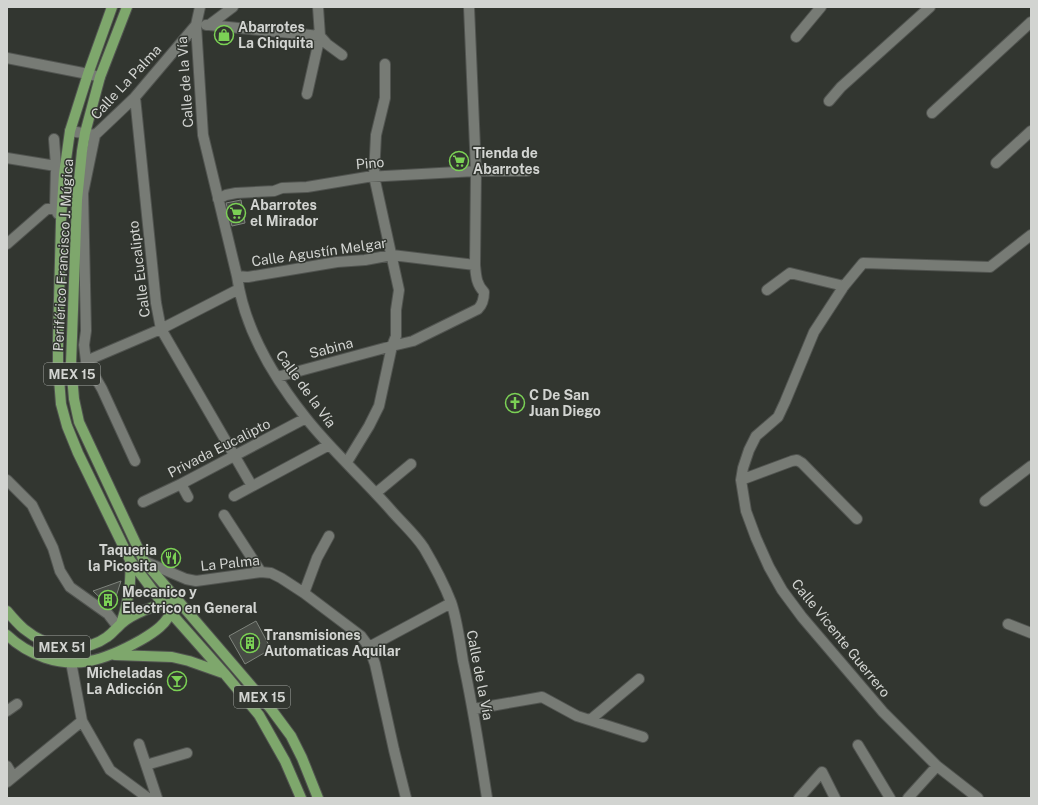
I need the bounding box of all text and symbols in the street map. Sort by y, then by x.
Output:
place label: Abarrotes La Chiquita [238,19,314,51]
shop icon: Abarrotes La Chiquita [213,24,235,46]
street label: Calle de la Vía [174,36,196,128]
street label: Calle La Palma [87,41,165,123]
place label: Tienda de Abarrotes [473,145,540,177]
supermarket icon: Tienda de Abarrotes [448,150,470,172]
street label: Pino [355,154,385,172]
street label: Periférico Francisco J. Múgica [50,158,76,352]
place label: Abarrotes el Mirador [250,197,319,229]
supermarket icon: Abarrotes el Mirador [225,202,247,224]
street label: Calle Eucalipto [125,220,153,318]
street label: Calle Agustín Melgar [250,235,388,269]
street label: Sabina [307,334,355,362]
street label: Calle de la Vía [273,347,339,431]
road number: MEX 15 [44,363,100,385]
place label: C De San Juan Diego [529,387,601,419]
church icon: C De San Juan Diego [504,392,526,414]
street label: Privada Eucalipto [165,415,273,481]
place label: Taqueria la Picosita [88,542,157,574]
restaurant icon: Taqueria la Picosita [160,547,182,569]
street label: La Palma [200,552,260,574]
street label: Calle Vicente Guerrero [788,576,894,700]
place label: Mecanico y Electrico en General [122,584,258,616]
building icon: Mecanico y Electrico en General [97,589,119,611]
place label: Transmisiones Automaticas Aquilar [264,627,401,659]
street label: Calle de la Vía [463,629,497,721]
building icon: Transmisiones Automaticas Aquilar [239,632,261,654]
road number: MEX 51 [34,636,90,658]
place label: Micheladas La Adicción [86,665,163,697]
bar icon: Micheladas La Adicción [166,670,188,692]
road number: MEX 15 [234,686,290,708]

